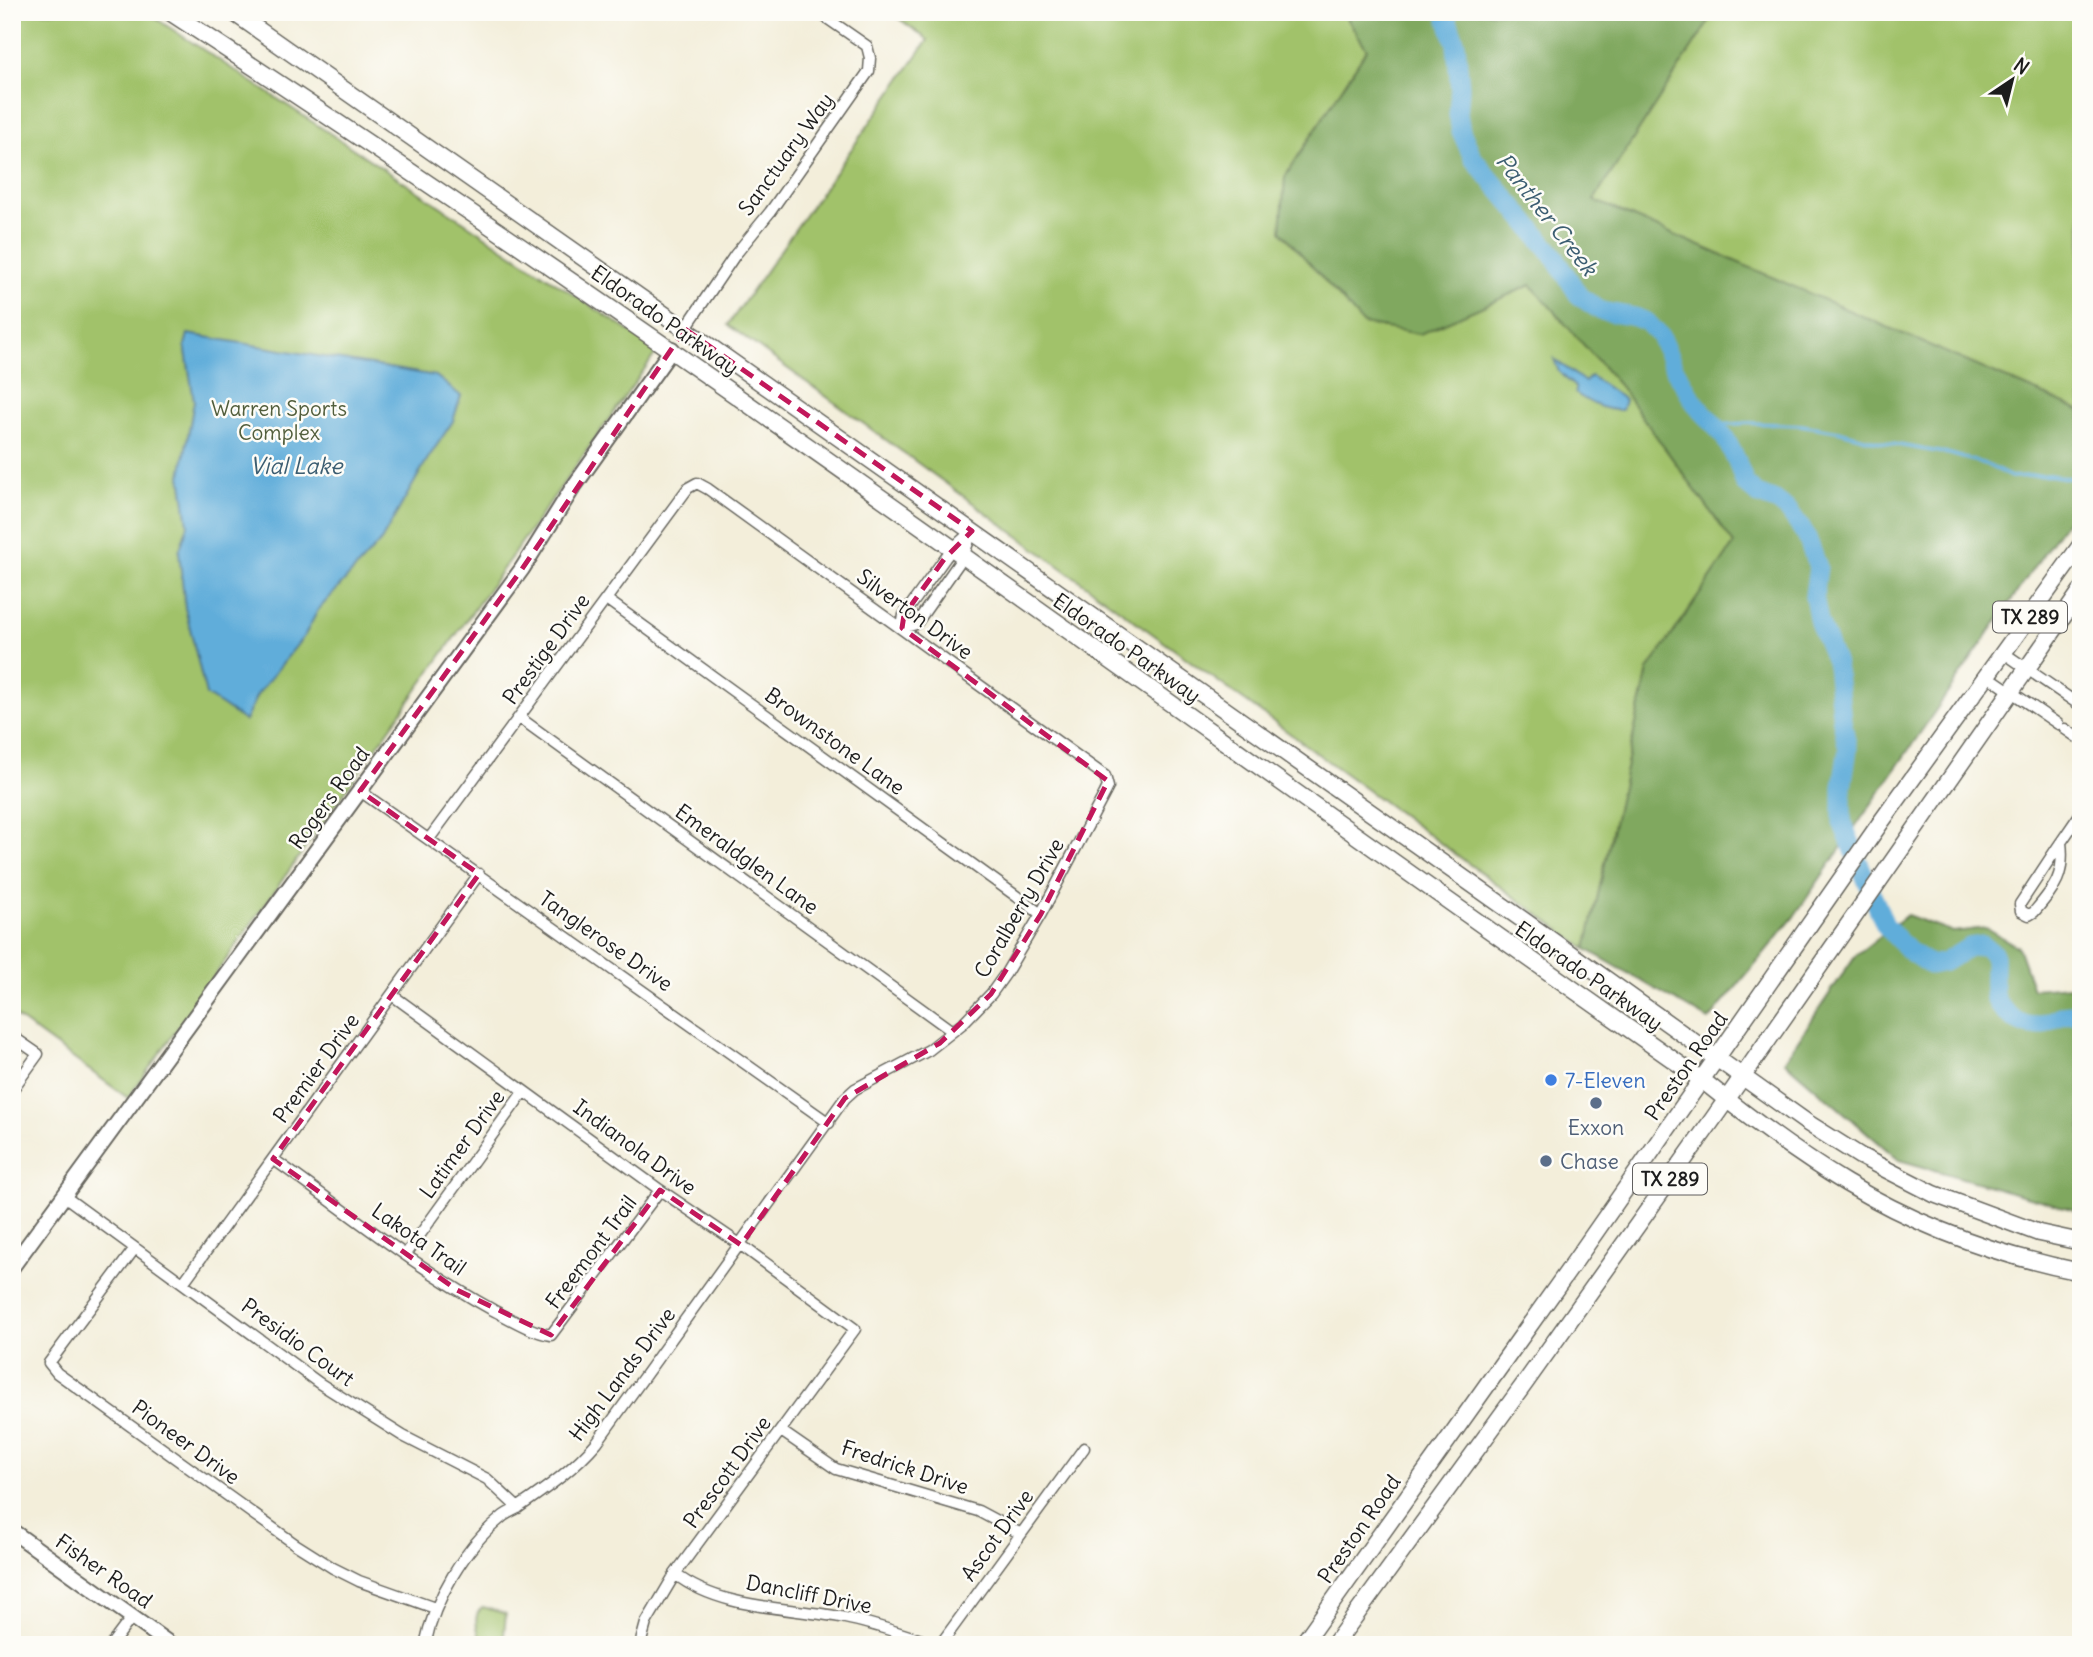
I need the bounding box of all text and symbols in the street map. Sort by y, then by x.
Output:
north arrow [1978,46,2048,116]
text: N [2009,52,2034,80]
street label: Sanctuary Way [732,87,840,221]
water label: Panther Creek [1490,147,1605,282]
street label: Eldorado Parkway [586,259,744,381]
park label: Warren Sports Complex [211,395,347,446]
water label: Vial Lake [250,451,344,480]
street label: Silverton Drive [852,563,978,665]
street label: Eldorado Parkway [1048,587,1206,709]
street label: Prestige Drive [497,588,595,710]
road number: TX 289 [1993,602,2067,632]
street label: Brownstone Lane [760,681,910,801]
street label: Rogers Road [283,741,375,855]
street label: Emeraldglen Lane [670,798,824,920]
street label: Coralberry Drive [968,833,1070,983]
street label: Tanglerose Drive [534,885,678,997]
street label: Eldorado Parkway [1510,915,1668,1037]
street label: Preston Road [1639,1006,1733,1126]
street label: Premier Drive [267,1008,365,1128]
place label: 7-Eleven [1565,1067,1646,1094]
marker: 7-Eleven [1543,1072,1559,1088]
street label: Latimer Drive [413,1084,511,1204]
street label: Indianola Drive [568,1093,702,1201]
marker: Exxon [1588,1095,1604,1111]
place label: Exxon [1568,1114,1624,1141]
place label: Chase [1560,1148,1619,1175]
marker: Chase [1538,1153,1554,1169]
road number: TX 289 [1633,1163,1707,1194]
street label: Freemont Trail [540,1190,642,1314]
street label: Lakota Trail [367,1197,471,1281]
street label: Presidio Court [236,1292,360,1392]
street label: High Lands Drive [563,1302,681,1446]
street label: Pioneer Drive [127,1394,245,1490]
street label: Prescott Drive [677,1411,777,1533]
street label: Fredrick Drive [838,1434,972,1500]
street label: Preston Road [1312,1469,1406,1589]
street label: Ascot Drive [955,1484,1039,1586]
street label: Fisher Road [50,1528,158,1614]
street label: Dancliff Drive [744,1569,874,1619]

